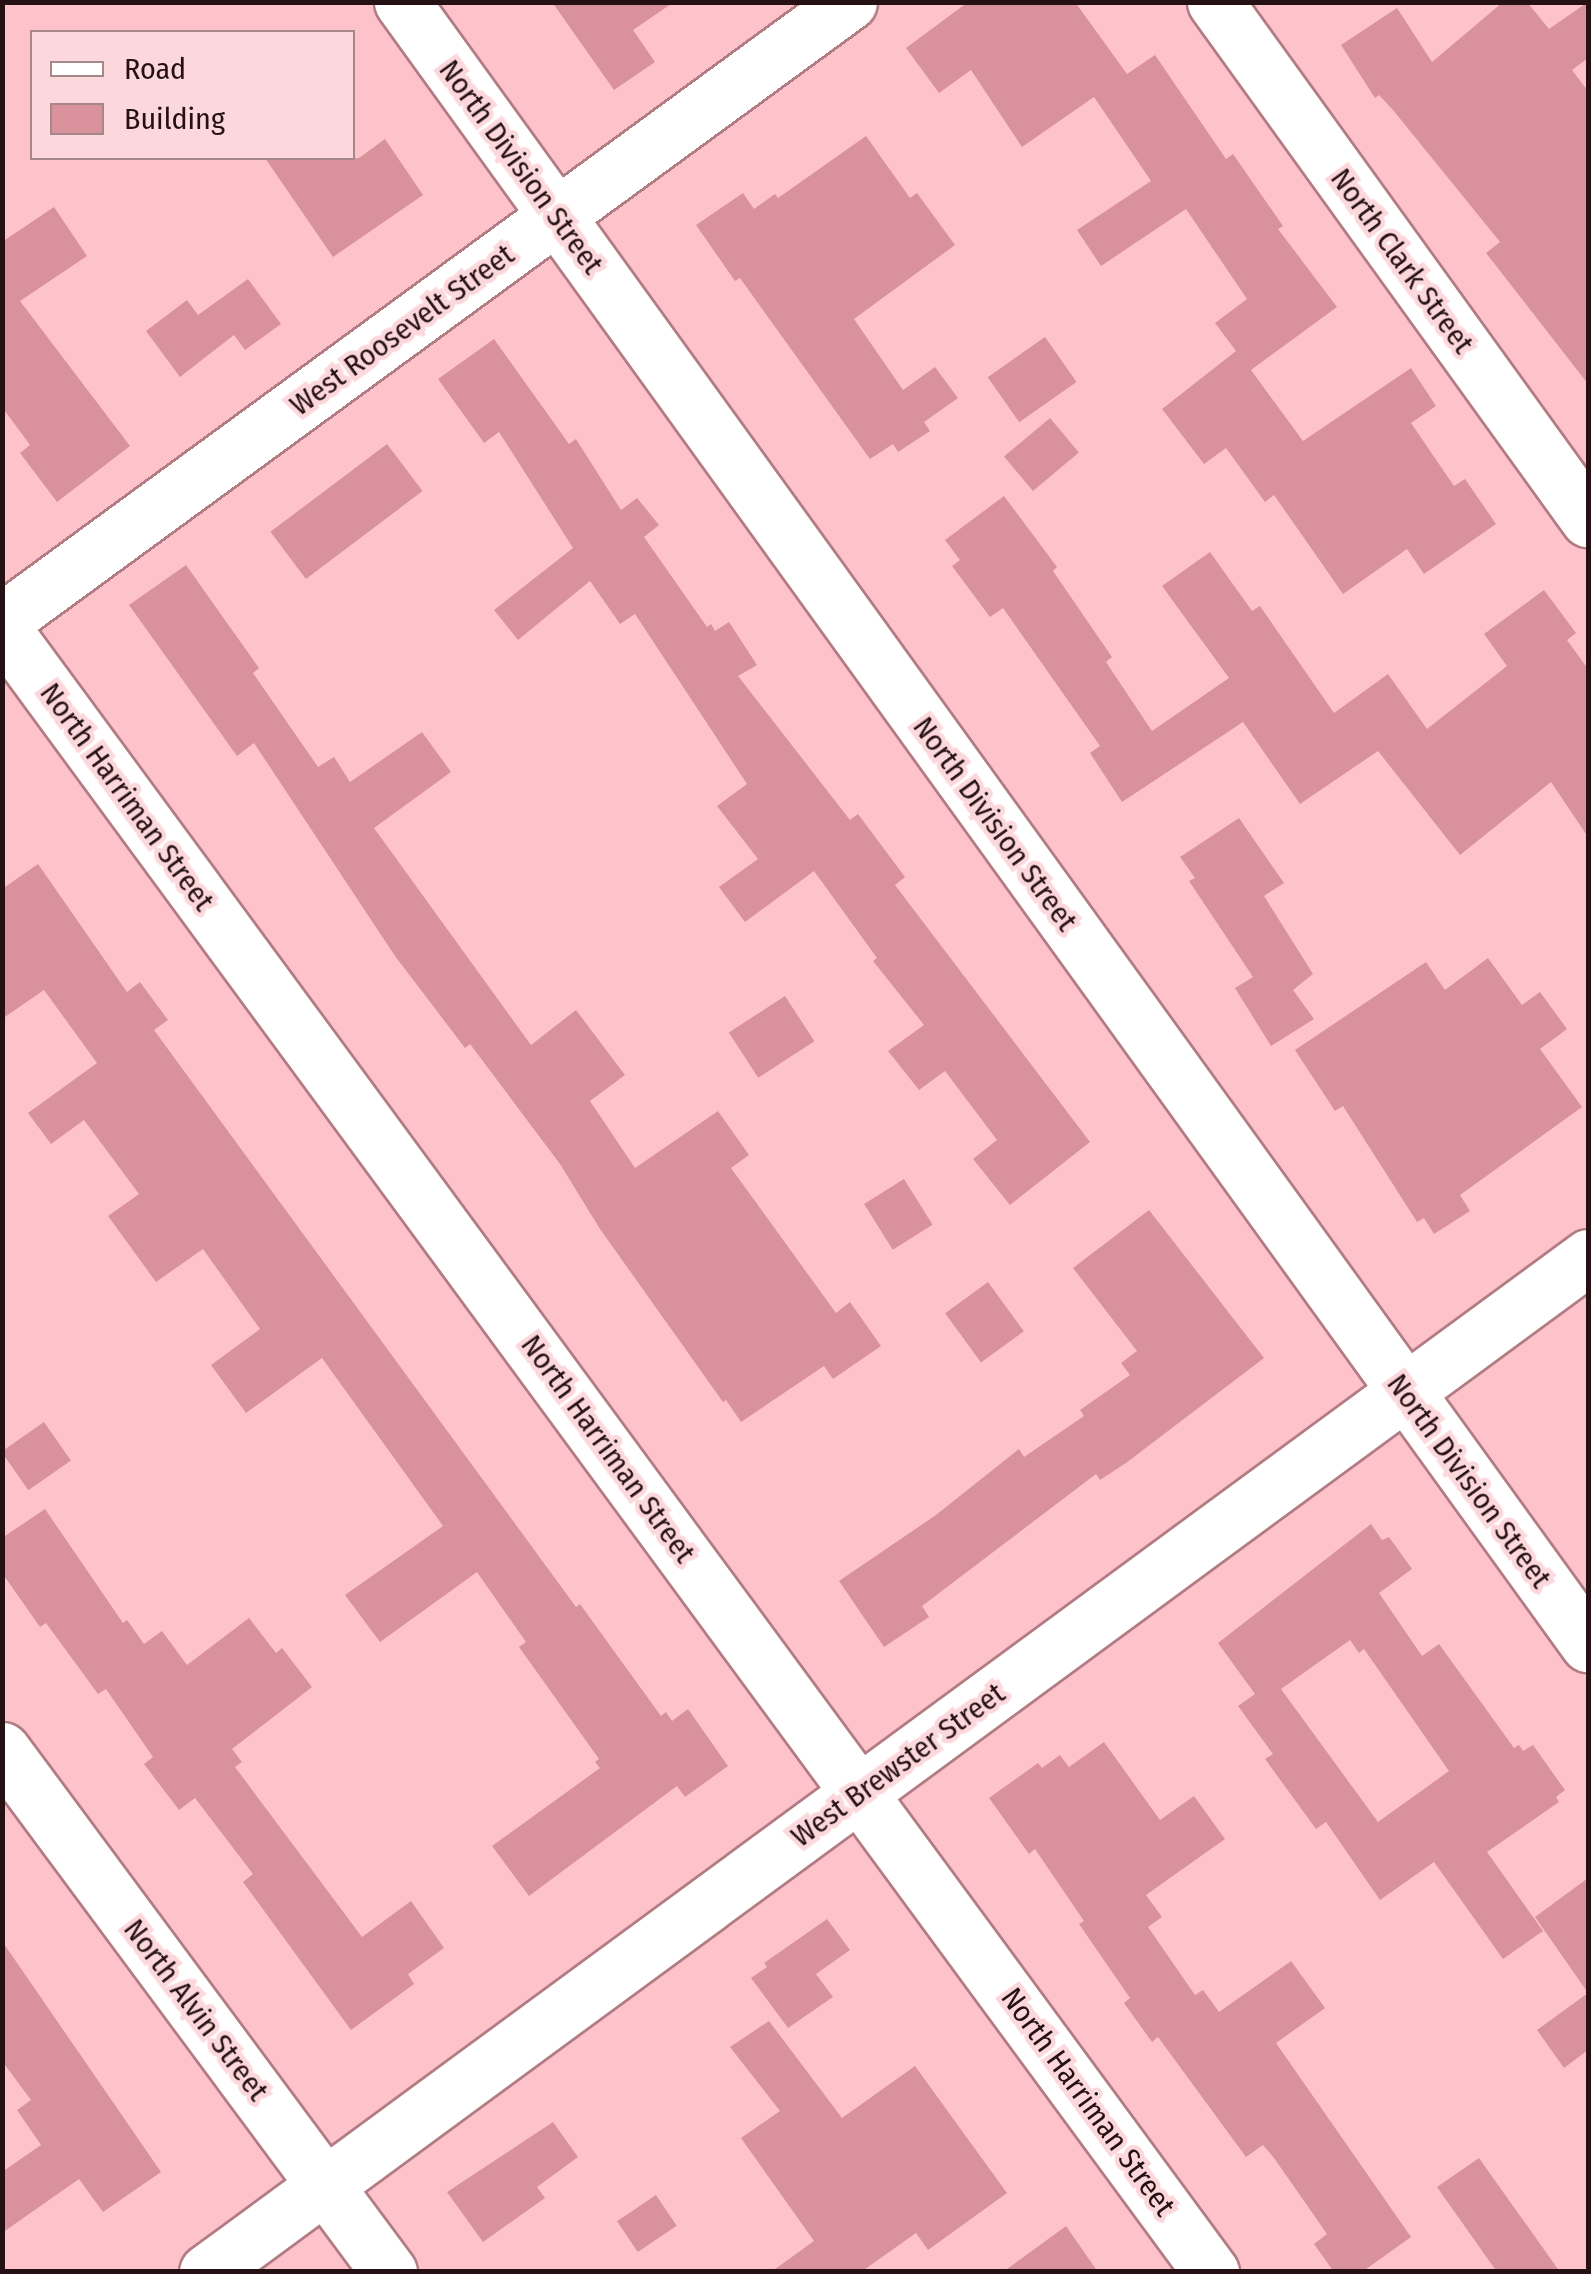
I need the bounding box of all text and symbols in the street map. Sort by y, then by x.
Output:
legend [30,30,355,160]
text: Road [124,51,186,87]
street label: North Division Street [431,53,611,281]
text: Building [124,101,225,137]
street label: North Clark Street [1323,162,1481,360]
street label: West Roosevelt Street [283,237,521,423]
street label: North Harriman Street [32,676,222,918]
street label: North Division Street [905,710,1085,938]
street label: North Harriman Street [513,1328,703,1570]
street label: North Division Street [1379,1367,1559,1595]
street label: West Brewster Street [784,1675,1012,1855]
street label: North Alvin Street [116,1912,276,2108]
street label: North Harriman Street [993,1981,1183,2223]

